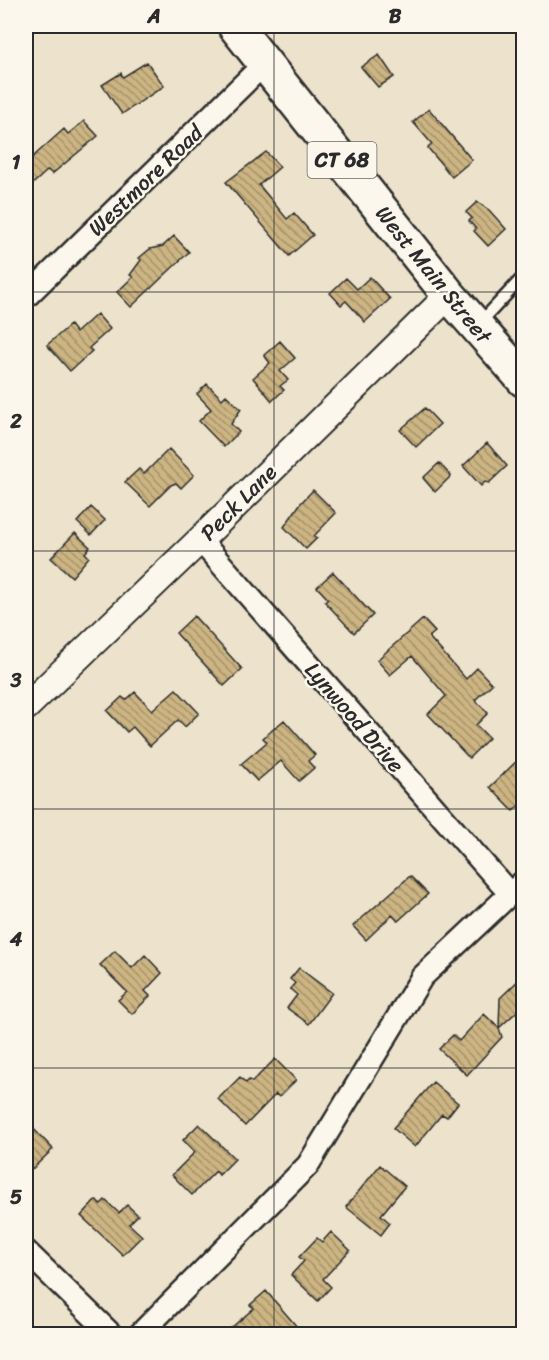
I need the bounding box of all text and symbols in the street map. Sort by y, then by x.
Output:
text: A [146,0,161,34]
text: B [389,0,402,34]
street label: Westmore Road [78,114,213,246]
road number: CT 68 [308,142,376,178]
text: 1 [12,145,21,180]
street label: West Main Street [365,196,503,353]
text: 2 [9,404,22,439]
street label: Peck Lane [190,454,287,550]
street label: Lynwood Drive [295,652,415,782]
text: 3 [10,663,22,698]
text: 4 [9,922,23,957]
text: 5 [10,1180,22,1215]

